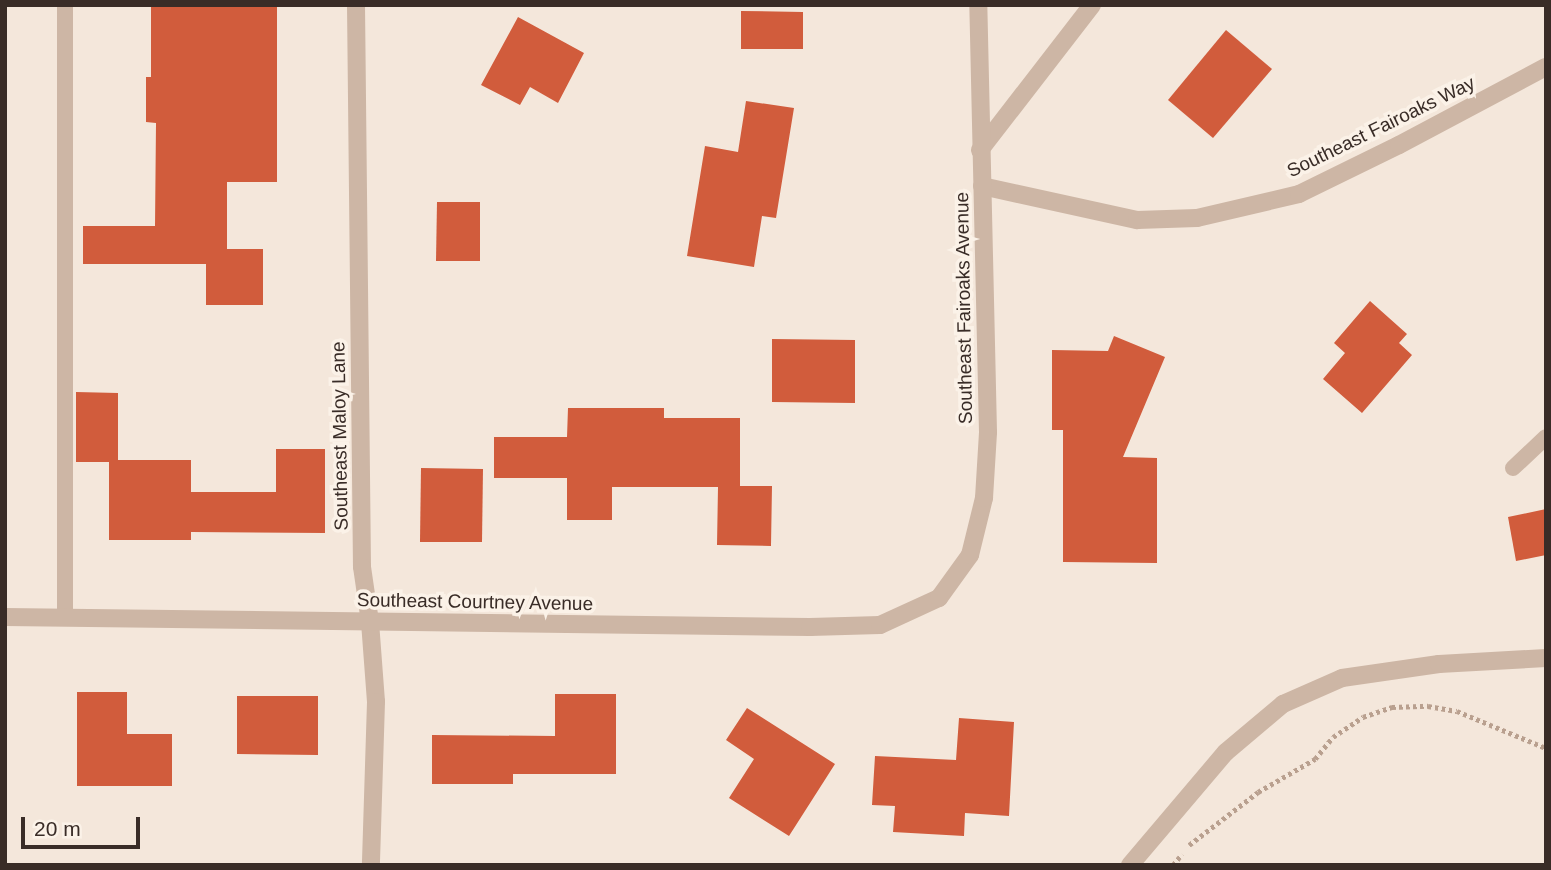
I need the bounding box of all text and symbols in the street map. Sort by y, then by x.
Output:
street label: Southeast Fairoaks Way [1283,72,1479,182]
street label: Southeast Fairoaks Avenue [951,191,977,425]
street label: Southeast Maloy Lane [327,341,353,531]
street label: Southeast Courtney Avenue [356,589,594,615]
scale bar [24,804,144,848]
text: 20 m [34,817,81,840]

